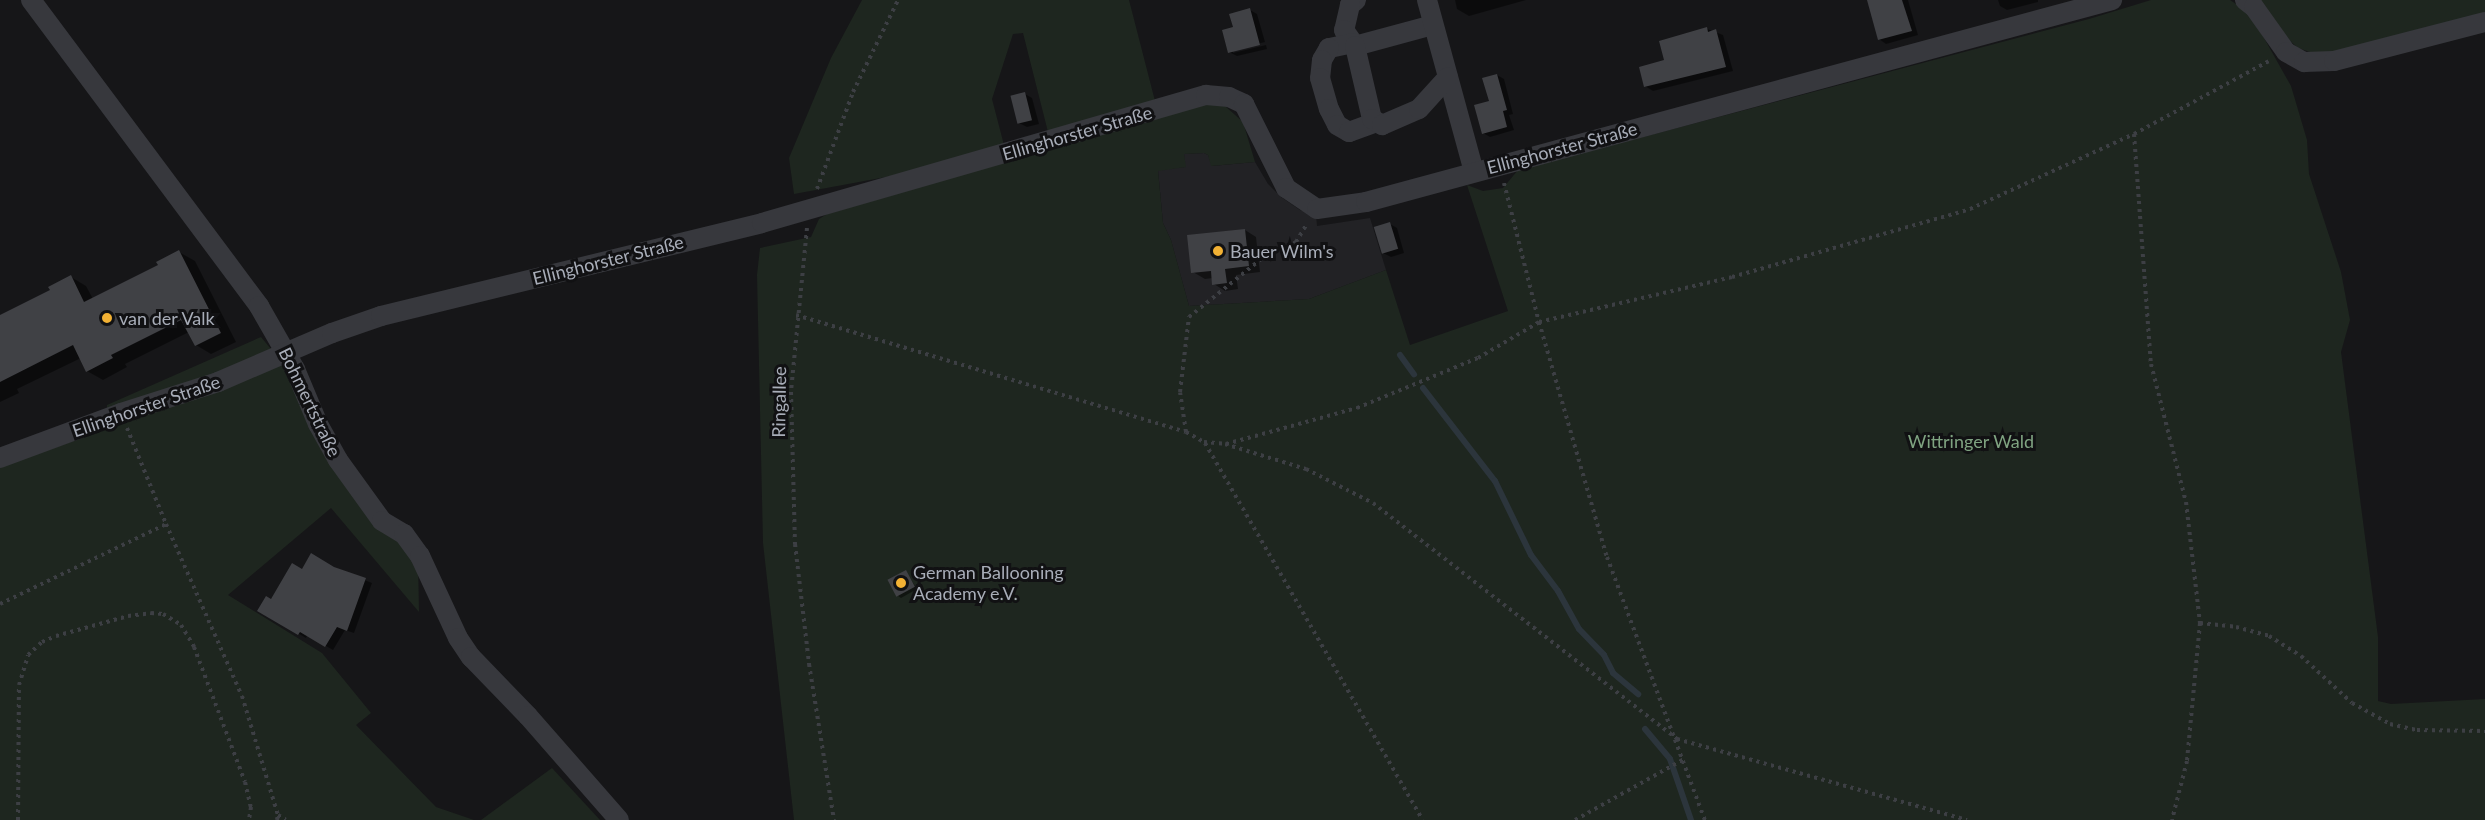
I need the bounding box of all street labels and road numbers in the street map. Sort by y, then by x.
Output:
street label: Ellinghorster Straße [999,101,1155,165]
street label: Ellinghorster Straße [1484,117,1640,179]
street label: Ellinghorster Straße [530,231,686,289]
street label: Bohmertstraße [274,344,346,460]
street label: Ringallee [768,366,790,438]
street label: Ellinghorster Straße [69,371,223,441]

